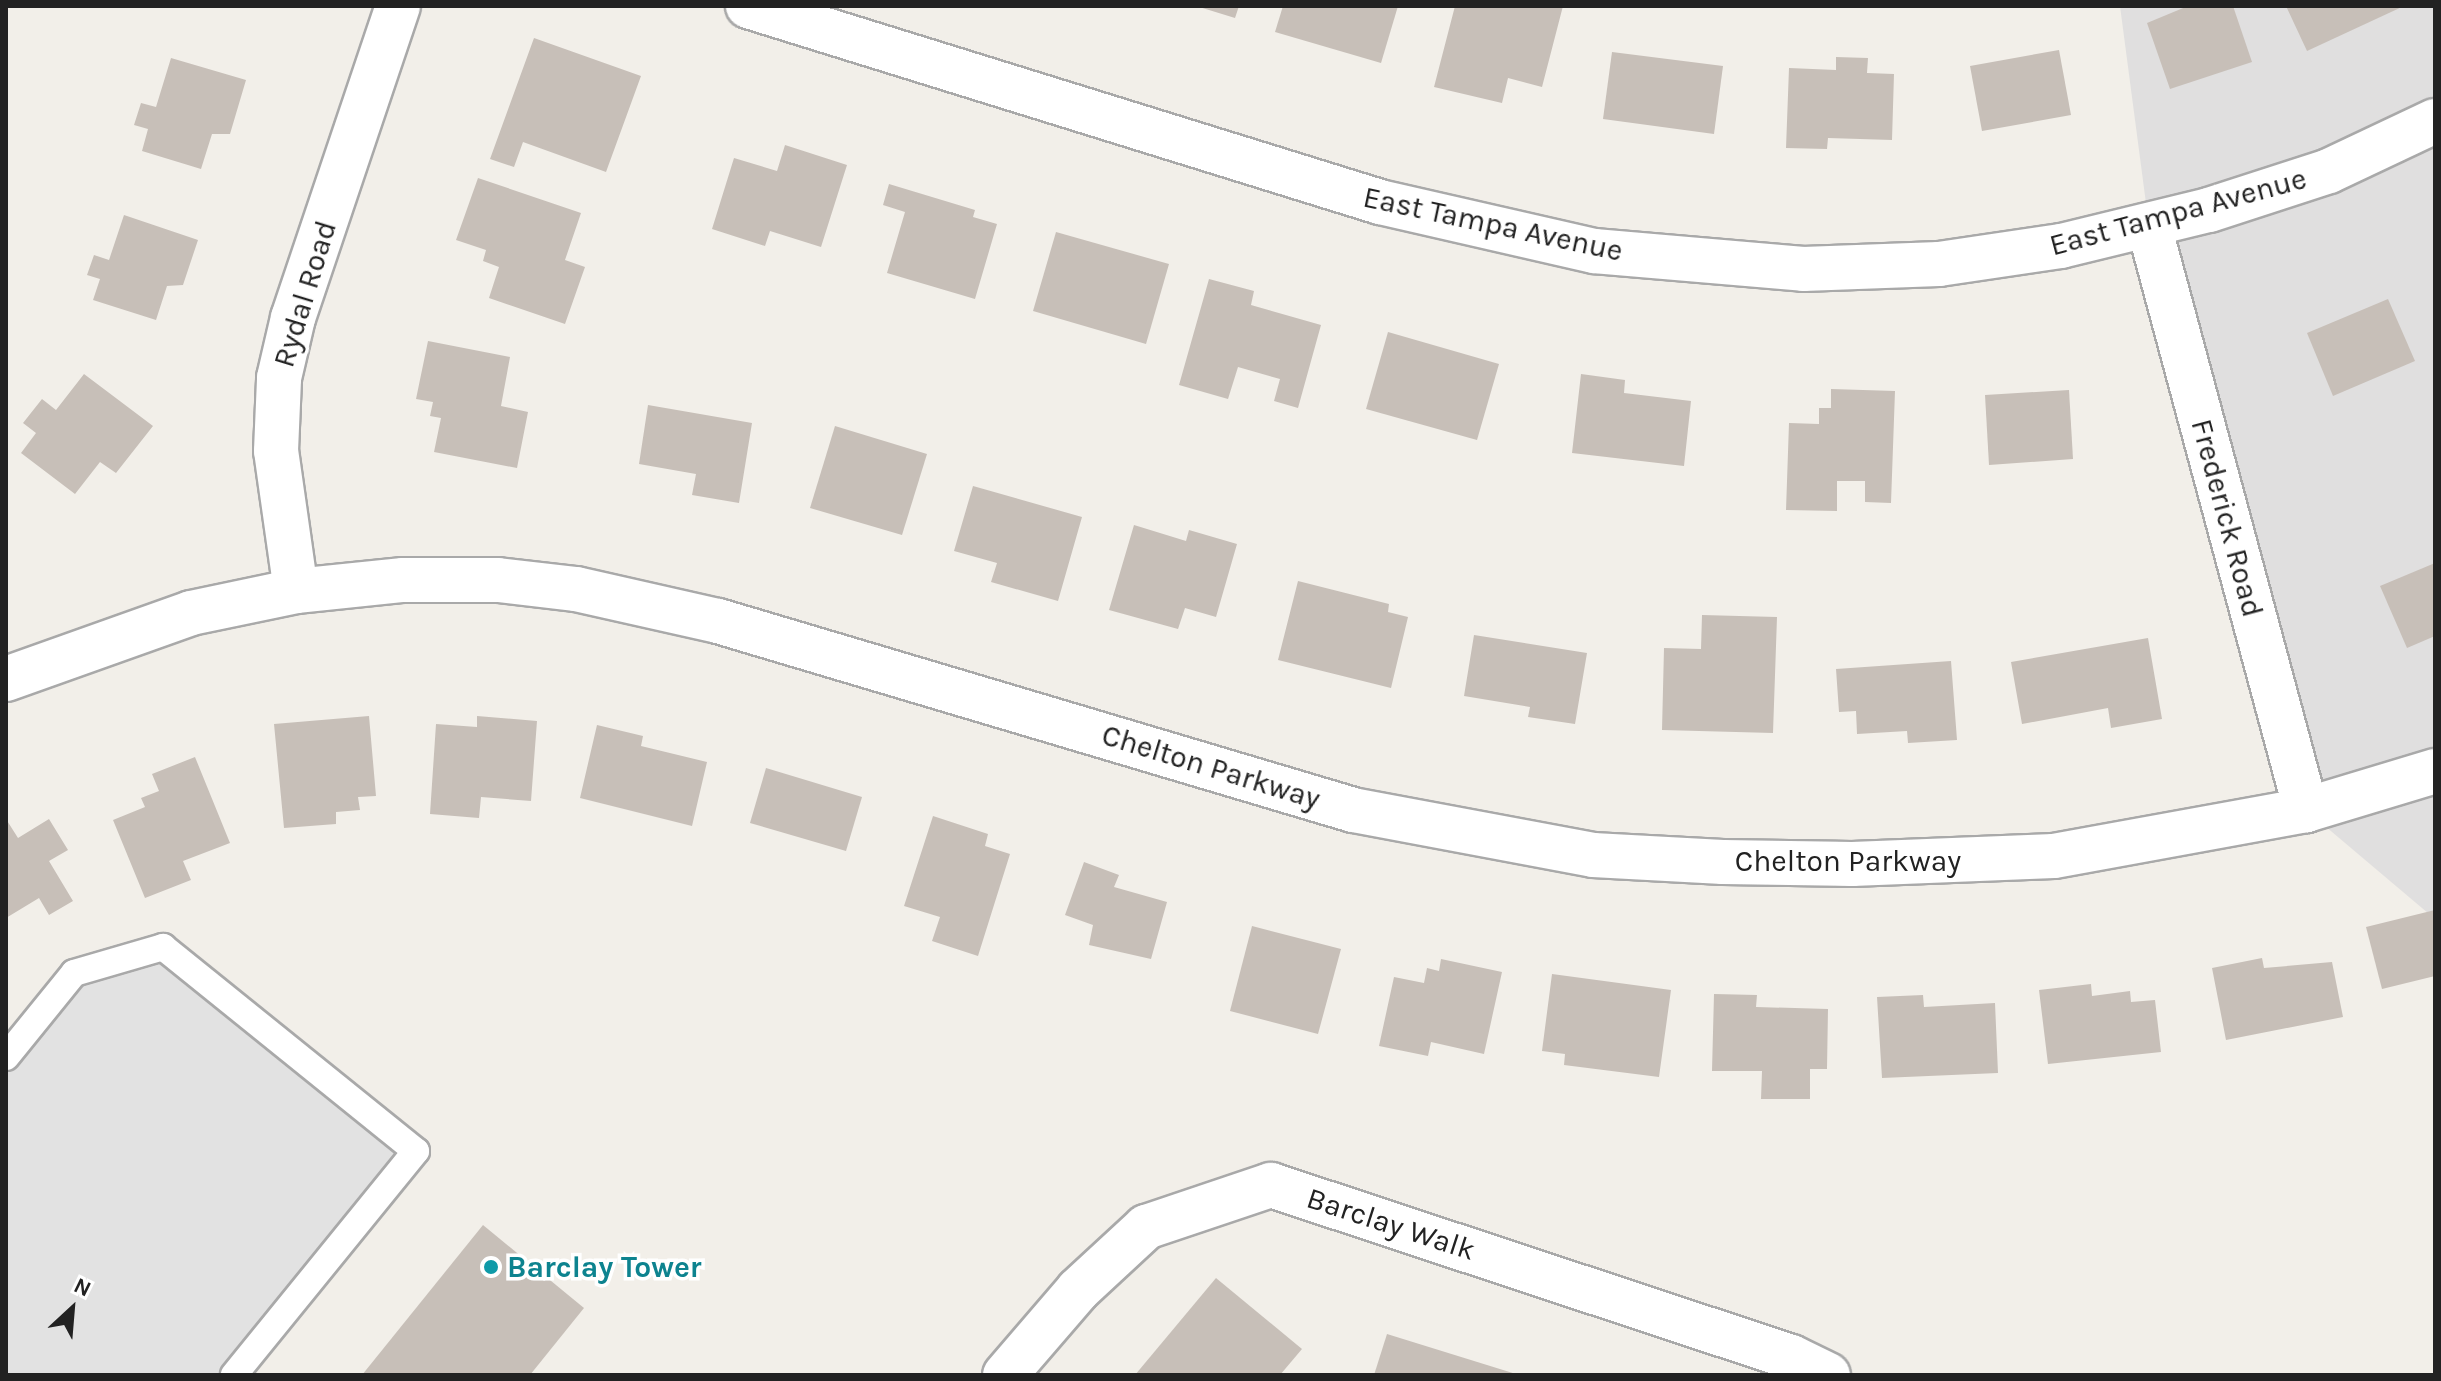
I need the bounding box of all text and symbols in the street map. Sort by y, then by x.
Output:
street label: East Tampa Avenue [2046,160,2310,264]
street label: East Tampa Avenue [1360,179,1626,269]
street label: Rydal Road [266,216,344,372]
street label: Frederick Road [2183,415,2271,621]
street label: Chelton Parkway [1098,717,1324,817]
street label: Chelton Parkway [1735,843,1961,879]
street label: Barclay Walk [1302,1180,1480,1268]
place label: Barclay Tower [507,1249,702,1285]
marker: Barclay Tower [482,1258,500,1276]
north arrow [32,1269,112,1349]
text: N [70,1272,95,1303]

